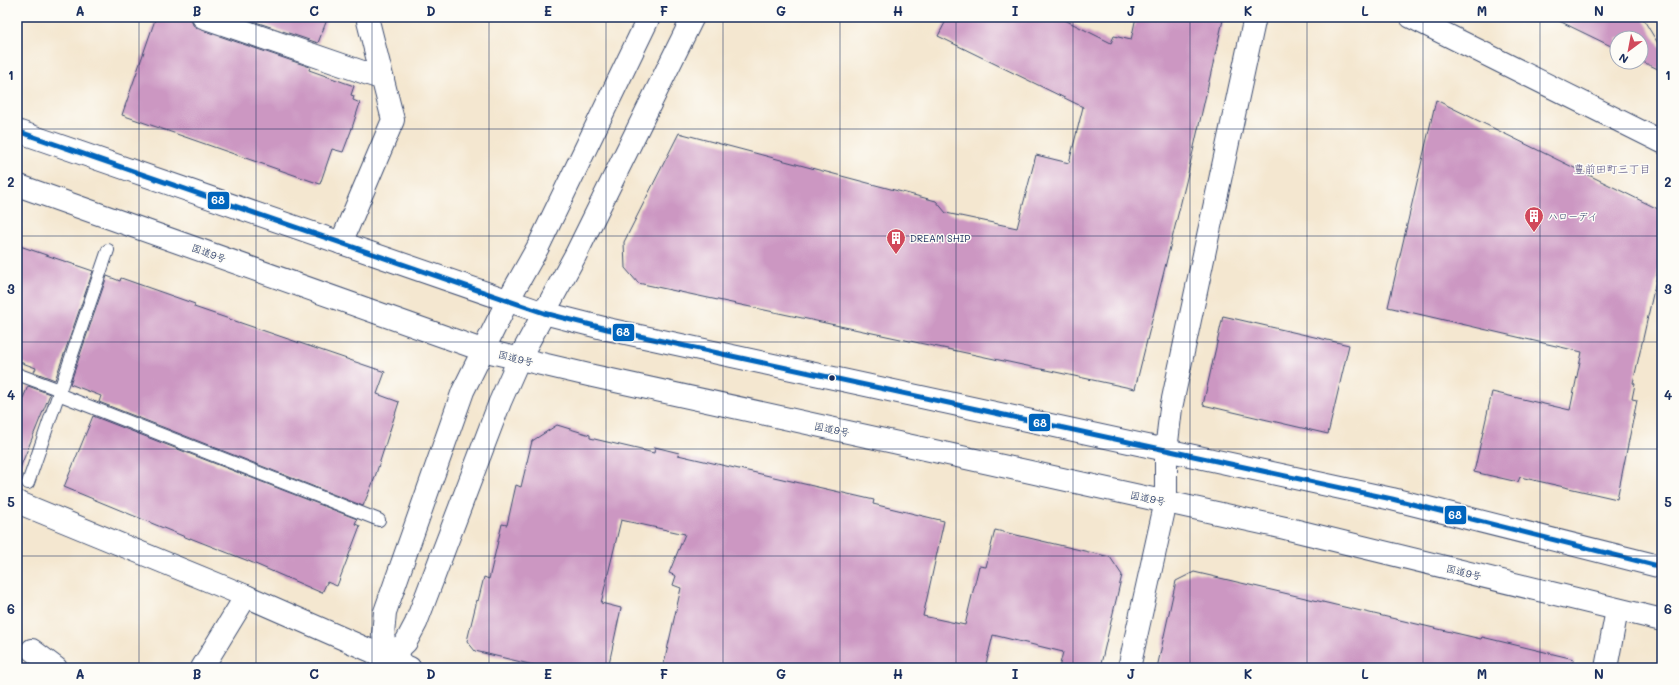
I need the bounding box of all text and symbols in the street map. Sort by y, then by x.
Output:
text: A [75,2,85,19]
text: B [193,2,202,19]
text: C [309,2,319,19]
text: D [426,2,436,19]
text: E [544,2,552,19]
text: F [660,2,668,19]
text: G [776,2,786,19]
text: H [893,2,903,19]
text: I [1012,2,1019,19]
text: J [1127,2,1135,19]
text: K [1244,2,1253,19]
text: L [1361,2,1369,19]
text: M [1477,2,1487,19]
text: N [1594,2,1604,19]
north arrow [1609,30,1649,70]
text: N [1616,50,1631,67]
text: 1 [8,66,14,83]
text: 1 [1665,66,1671,83]
district label: 豊前田町三丁目 [1574,161,1651,176]
text: 2 [7,173,15,190]
text: 2 [1664,173,1672,190]
line badge: 68 [207,191,230,210]
text: 68 [211,192,225,207]
building icon: ハローデイ [1523,205,1545,233]
place label: ハローデイ [1548,209,1598,223]
building icon: DREAM SHIP [885,227,907,255]
place label: DREAM SHIP [910,231,970,245]
street label: 国道9号 [190,240,228,266]
text: 3 [7,280,15,297]
text: 3 [1664,280,1672,297]
line badge: 68 [612,323,635,342]
text: 68 [616,324,630,339]
street label: 国道9号 [497,347,535,369]
unlabelled marker [827,373,837,383]
text: 4 [7,386,15,403]
text: 4 [1664,386,1672,403]
line badge: 68 [1028,413,1051,432]
text: 68 [1033,415,1047,430]
street label: 国道9号 [813,418,851,440]
street label: 国道9号 [1129,487,1167,509]
text: 5 [7,493,15,510]
text: 5 [1664,493,1672,510]
line badge: 68 [1444,505,1467,525]
text: 68 [1448,507,1462,522]
street label: 国道9号 [1445,561,1483,583]
text: 6 [7,600,15,617]
text: 6 [1664,600,1672,617]
text: A [75,665,85,682]
text: B [193,665,202,682]
text: C [309,665,319,682]
text: D [426,665,436,682]
text: E [544,665,552,682]
text: F [660,665,668,682]
text: G [776,665,786,682]
text: H [893,665,903,682]
text: I [1012,665,1019,682]
text: J [1127,665,1135,682]
text: K [1244,665,1253,682]
text: L [1361,665,1369,682]
text: M [1477,665,1487,682]
text: N [1594,665,1604,682]

